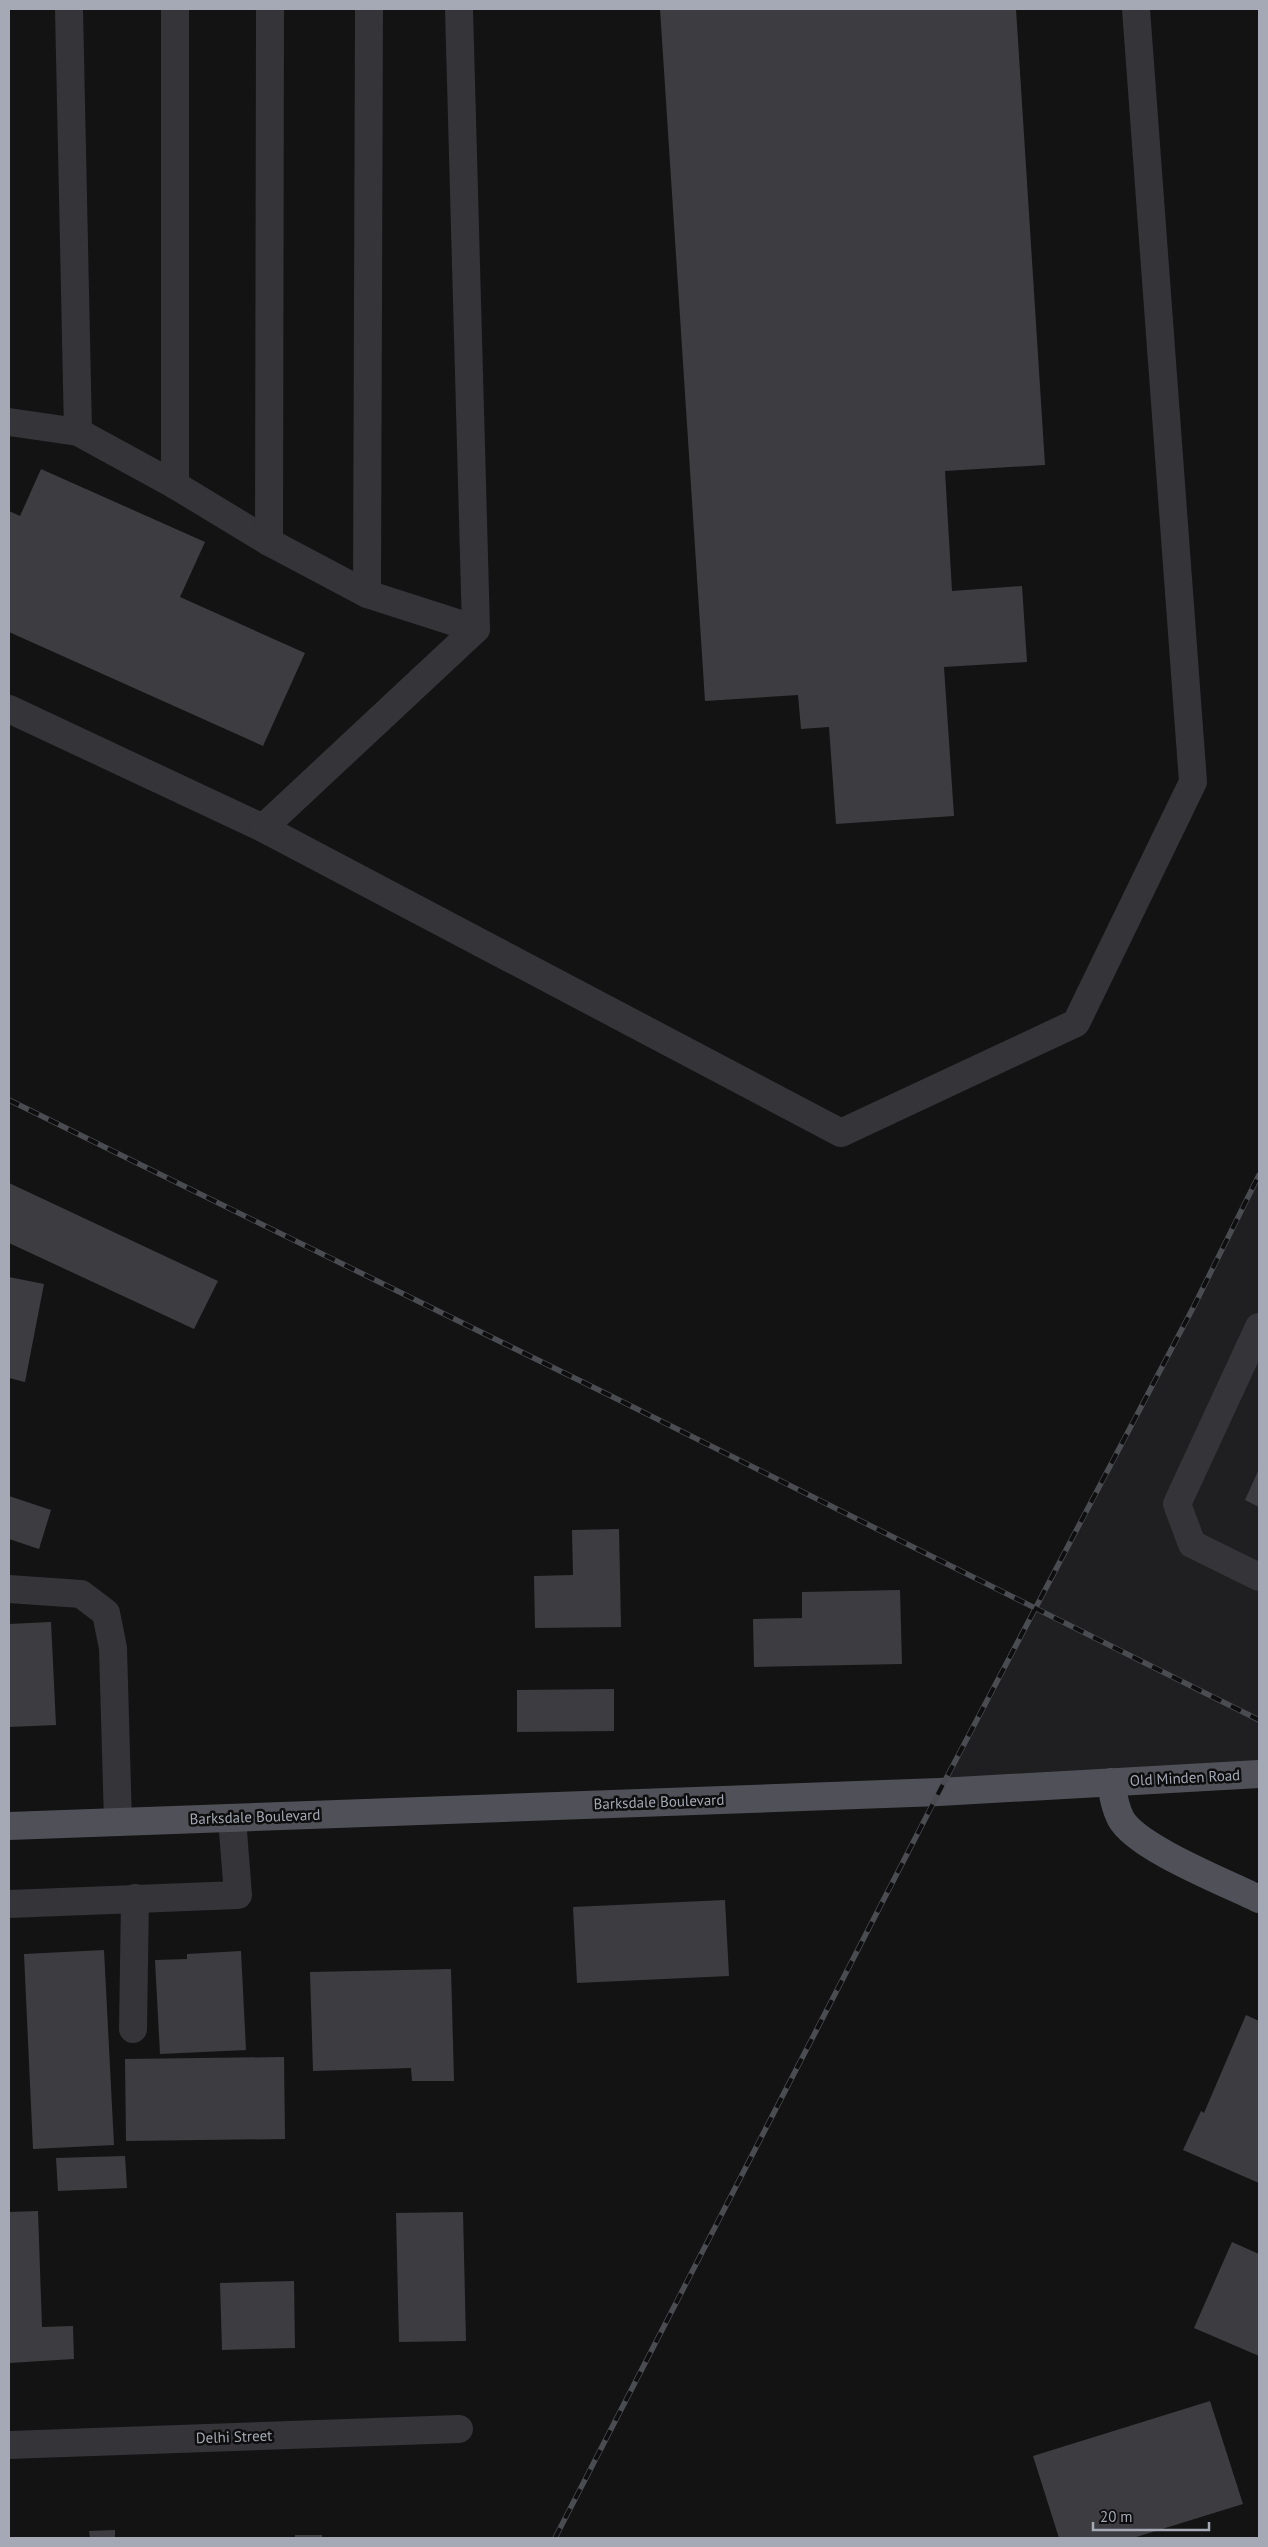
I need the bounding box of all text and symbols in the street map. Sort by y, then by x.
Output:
street label: Old Minden Road [1129,1765,1241,1790]
street label: Barksdale Boulevard [593,1790,725,1813]
street label: Barksdale Boulevard [189,1805,321,1828]
street label: Delhi Street [195,2426,272,2447]
scale bar [1093,2500,1209,2532]
text: 20 m [1100,2507,1133,2526]

